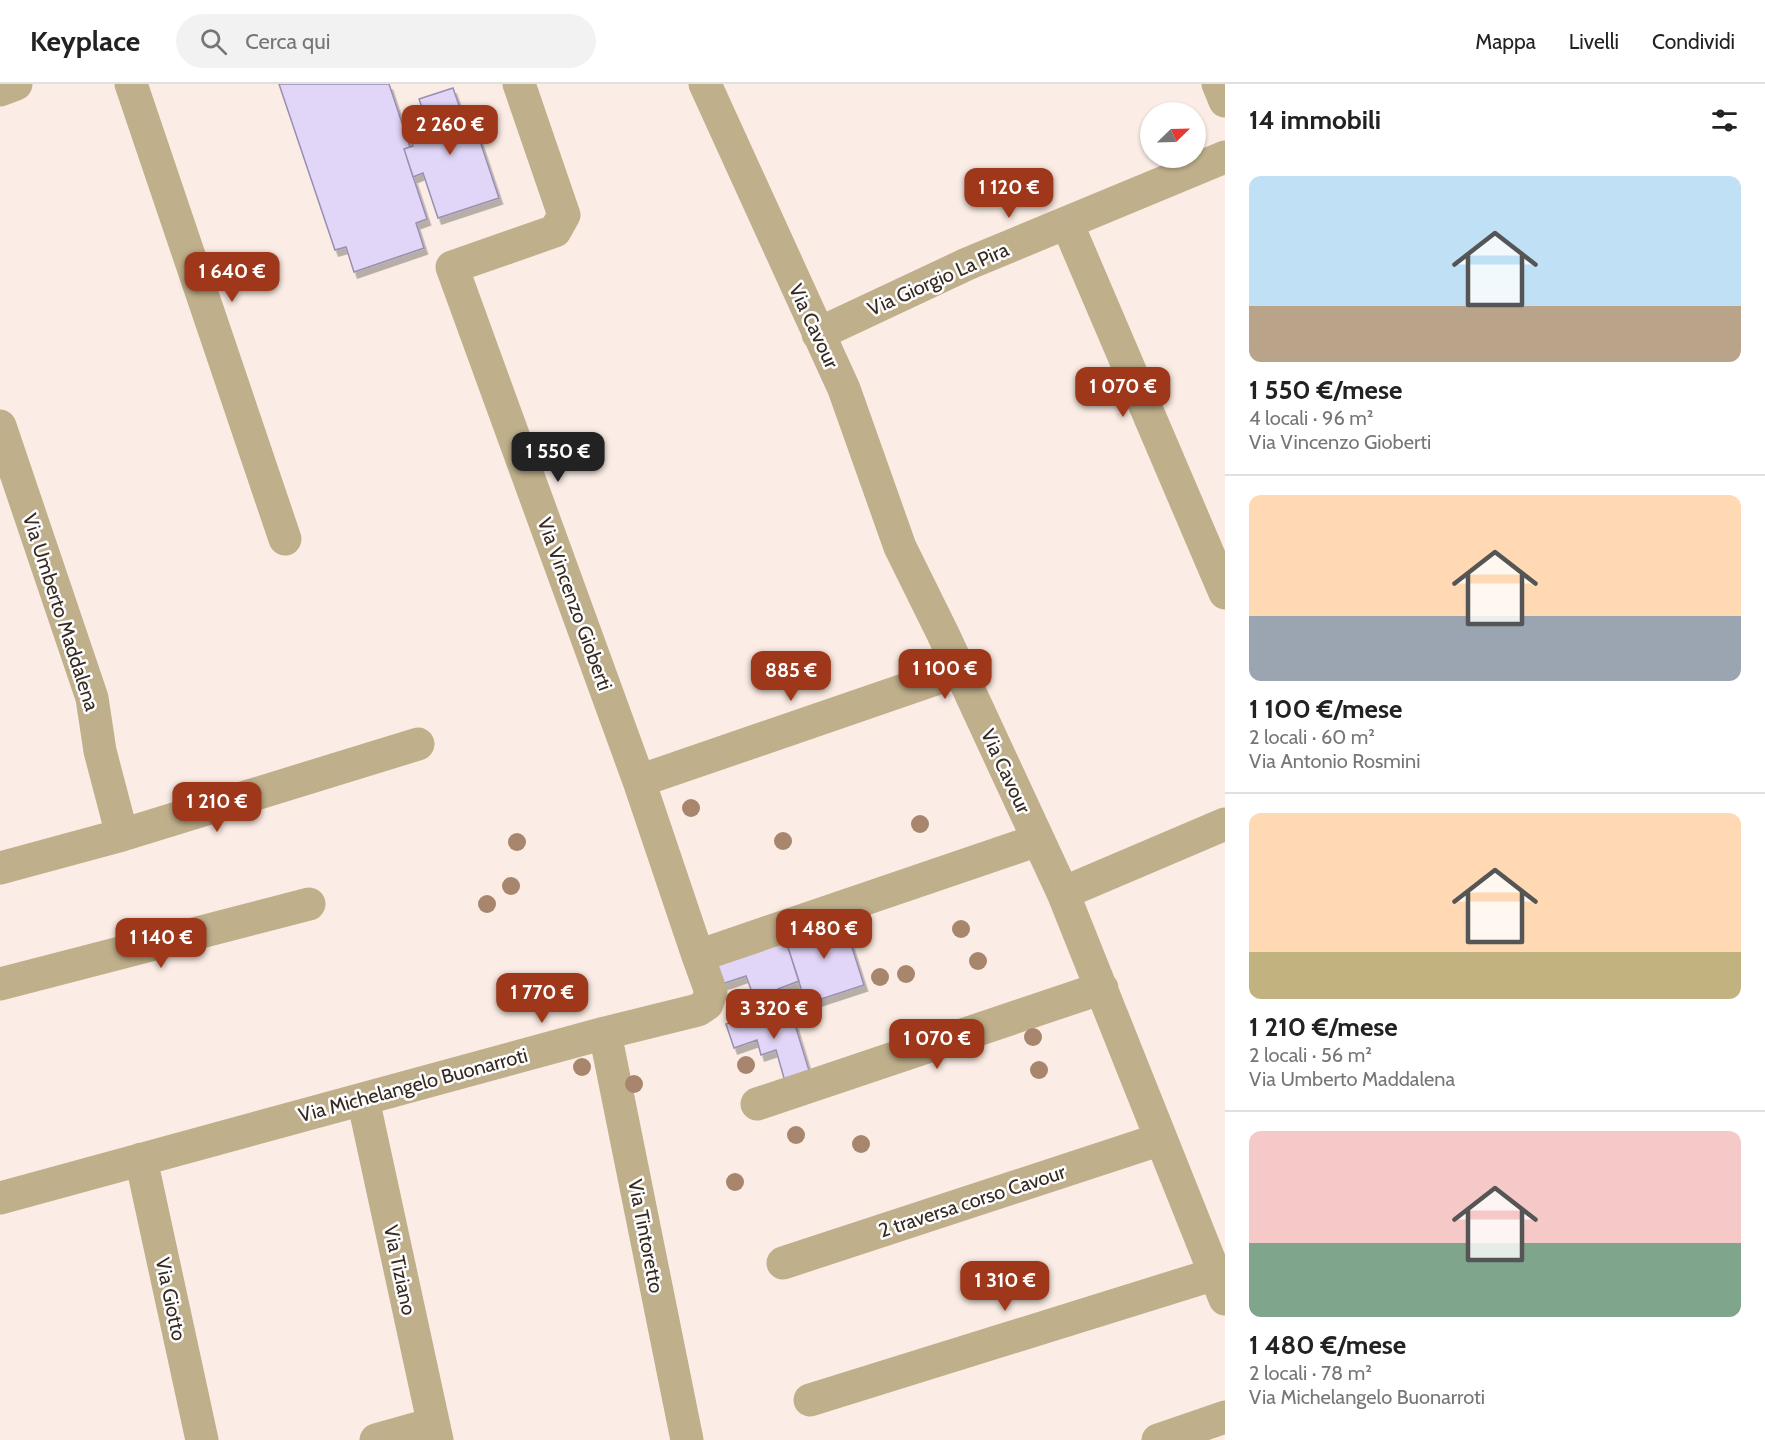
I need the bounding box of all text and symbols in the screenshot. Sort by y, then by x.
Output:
search box [176,14,596,68]
text: Keyplace [30,24,140,58]
icon: search [197,25,230,58]
text: Cerca qui [245,28,330,55]
text: Mappa [1475,29,1536,54]
text: Livelli [1569,29,1619,54]
text: Condividi [1652,29,1735,54]
north arrow [1140,102,1206,168]
map controls [1140,102,1206,168]
text: 14 immobili [1249,104,1381,136]
icon: filters [1708,104,1741,137]
pin: 2 260 € [395,105,505,156]
text: 2 260 € [416,112,484,136]
pin: 1 120 € [954,168,1064,219]
text: 1 120 € [978,175,1040,199]
icon: home [1441,215,1549,323]
street label: Via Giorgio La Pira [864,237,1013,321]
pin: 1 640 € [177,252,287,303]
text: 1 640 € [199,259,265,283]
street label: Via Cavour [784,280,844,373]
pin: 1 070 € [1068,367,1178,418]
text: 1 070 € [1089,374,1157,398]
text: 1 550 €/mese [1249,374,1402,406]
text: 4 locali · 96 m² [1249,406,1373,430]
text: Via Vincenzo Gioberti [1249,430,1431,454]
pin: 1 550 € [503,432,613,483]
text: 1 550 € [526,439,590,463]
street label: Via Umberto Maddalena [18,510,104,714]
street label: Via Vincenzo Gioberti [533,514,617,694]
icon: home [1441,534,1549,642]
pin: 1 100 € [890,649,1000,700]
pin: 885 € [749,651,833,702]
text: 1 100 € [913,656,977,680]
text: 885 € [765,658,817,682]
text: 1 100 €/mese [1249,693,1402,725]
street label: Via Cavour [976,725,1036,818]
text: 2 locali · 60 m² [1249,725,1375,749]
text: Via Antonio Rosmini [1249,749,1421,773]
pin: 1 210 € [162,782,272,833]
text: 1 210 € [186,789,248,813]
icon: home [1441,852,1549,960]
pin: 1 480 € [769,909,879,960]
text: 1 480 € [790,916,858,940]
pin: 1 140 € [106,918,216,969]
text: 1 140 € [129,925,193,949]
pin: 1 770 € [487,973,597,1024]
text: 1 770 € [510,980,574,1004]
pin: 3 320 € [719,989,829,1040]
text: 3 320 € [740,996,808,1020]
text: 1 210 €/mese [1249,1011,1398,1043]
pin: 1 070 € [882,1019,992,1070]
text: 1 070 € [903,1026,971,1050]
street label: Via Michelangelo Buonarroti [296,1043,530,1127]
text: 2 locali · 56 m² [1249,1043,1372,1067]
text: Via Umberto Maddalena [1249,1067,1455,1091]
street label: 2 traversa corso Cavour [876,1159,1069,1243]
icon: home [1441,1170,1549,1278]
street label: Via Tintoretto [623,1177,669,1295]
street label: Via Tiziano [379,1223,421,1317]
street label: Via Giotto [151,1255,191,1343]
pin: 1 310 € [950,1261,1060,1312]
text: 1 310 € [974,1268,1036,1292]
text: 1 480 €/mese [1249,1329,1406,1361]
text: 2 locali · 78 m² [1249,1361,1372,1385]
text: Via Michelangelo Buonarroti [1249,1385,1485,1409]

